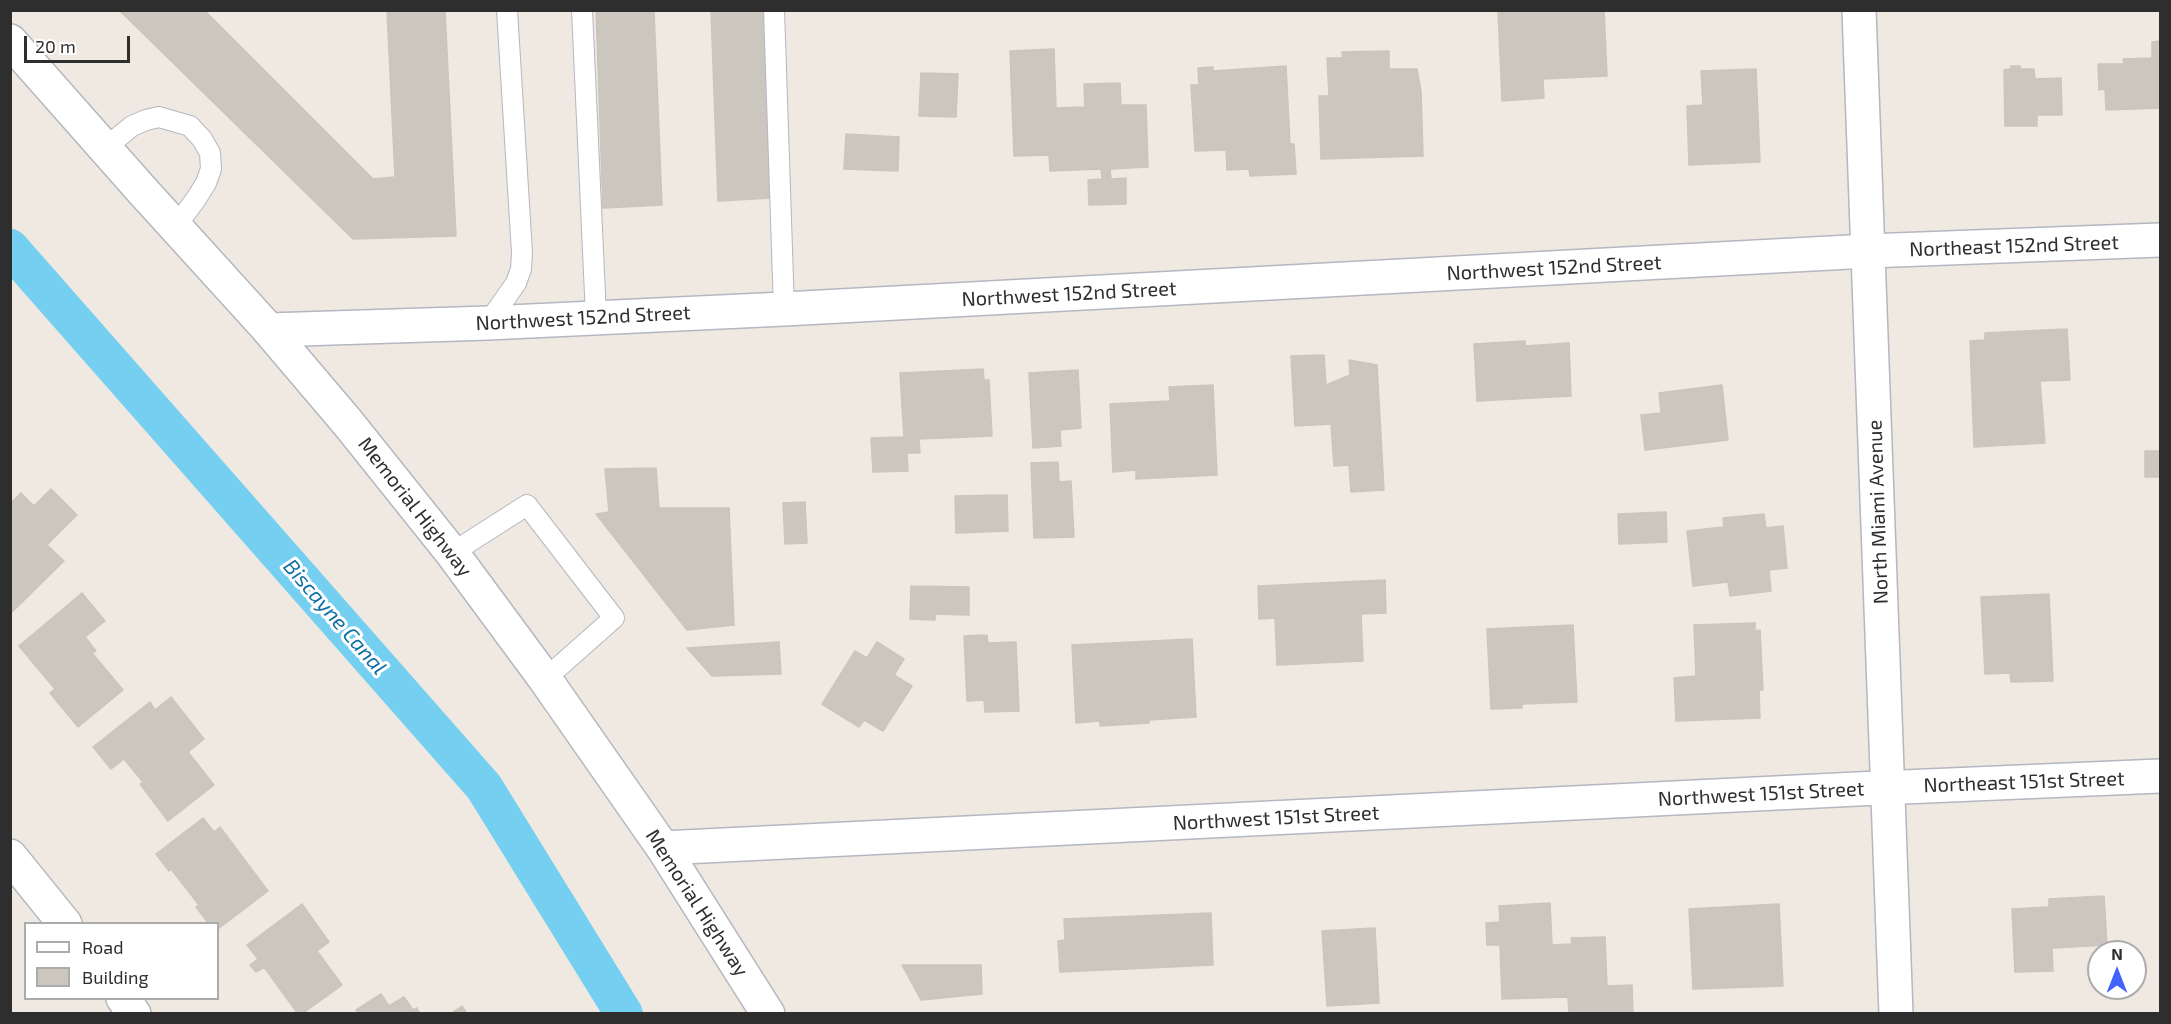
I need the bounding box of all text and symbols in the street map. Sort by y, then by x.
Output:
scale bar [27,24,134,62]
text: 20 m [35,35,76,57]
street label: Northeast 152nd Street [1909,230,2119,262]
street label: Northwest 152nd Street [1446,250,1662,286]
street label: Northwest 152nd Street [961,276,1177,312]
street label: Northwest 152nd Street [475,300,691,336]
street label: North Miami Avenue [1863,419,1893,605]
street label: Memorial Highway [353,432,477,582]
water label: Biscayne Canal [278,554,392,680]
street label: Northeast 151st Street [1923,766,2125,798]
street label: Northwest 151st Street [1657,777,1865,811]
street label: Northwest 151st Street [1172,801,1380,835]
street label: Memorial Highway [640,825,754,981]
legend [24,922,219,1000]
text: Road [82,936,123,958]
north arrow [2087,940,2147,1000]
text: N [2111,944,2123,963]
text: Building [82,966,149,988]

